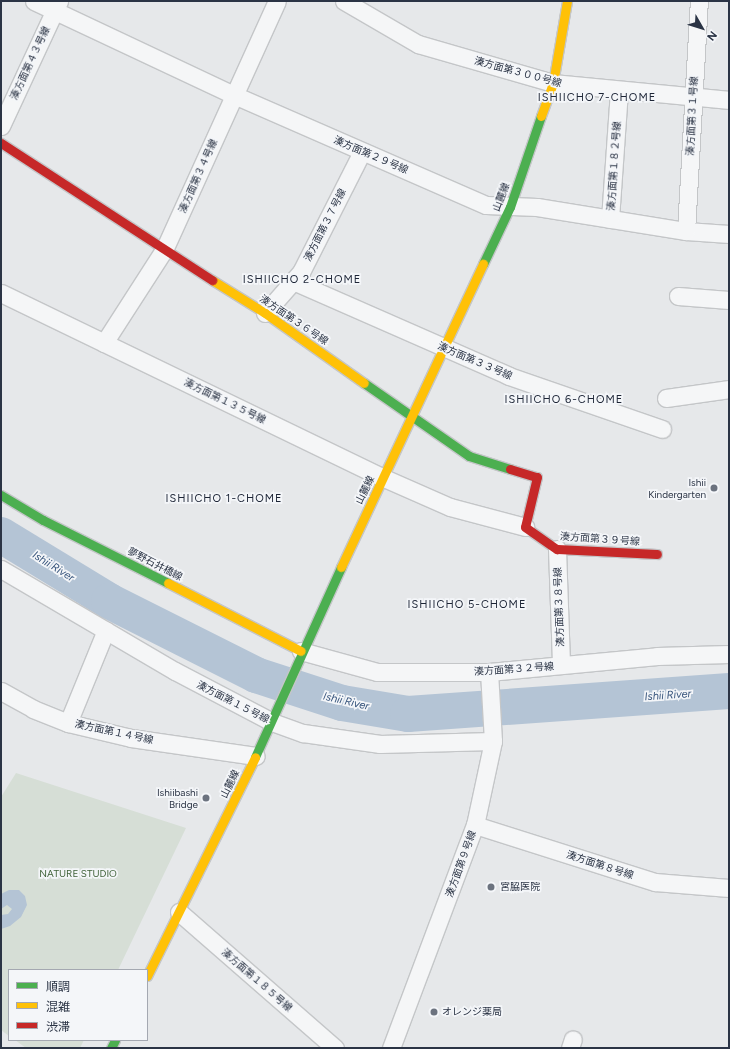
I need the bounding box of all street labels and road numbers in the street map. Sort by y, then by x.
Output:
street label: 湊方面第４３号線 [8,24,52,102]
street label: 湊方面第３００号線 [473,55,563,89]
street label: 湊方面第３１号線 [684,76,700,156]
street label: 湊方面第１８２号線 [605,121,623,211]
street label: 湊方面第２９号線 [332,134,410,176]
street label: 湊方面第３４号線 [176,137,220,215]
street label: 山麓線 [490,181,512,213]
street label: 湊方面第３７号線 [301,187,349,263]
street label: 湊方面第３６号線 [257,293,331,347]
street label: 湊方面第３３号線 [436,340,514,382]
street label: 湊方面第１３５号線 [182,376,268,426]
street label: 山麓線 [353,474,377,506]
street label: 湊方面第３９号線 [560,530,640,548]
street label: 夢野石井橋線 [126,545,184,583]
street label: 湊方面第３８号線 [552,567,566,647]
street label: 湊方面第３２号線 [474,660,554,678]
street label: 湊方面第１５号線 [195,678,271,726]
street label: 湊方面第１４号線 [74,718,154,746]
street label: 山麓線 [218,768,242,800]
street label: 湊方面第９号線 [443,829,479,899]
street label: 湊方面第８号線 [565,848,635,882]
street label: 湊方面第１８５号線 [219,946,295,1014]

